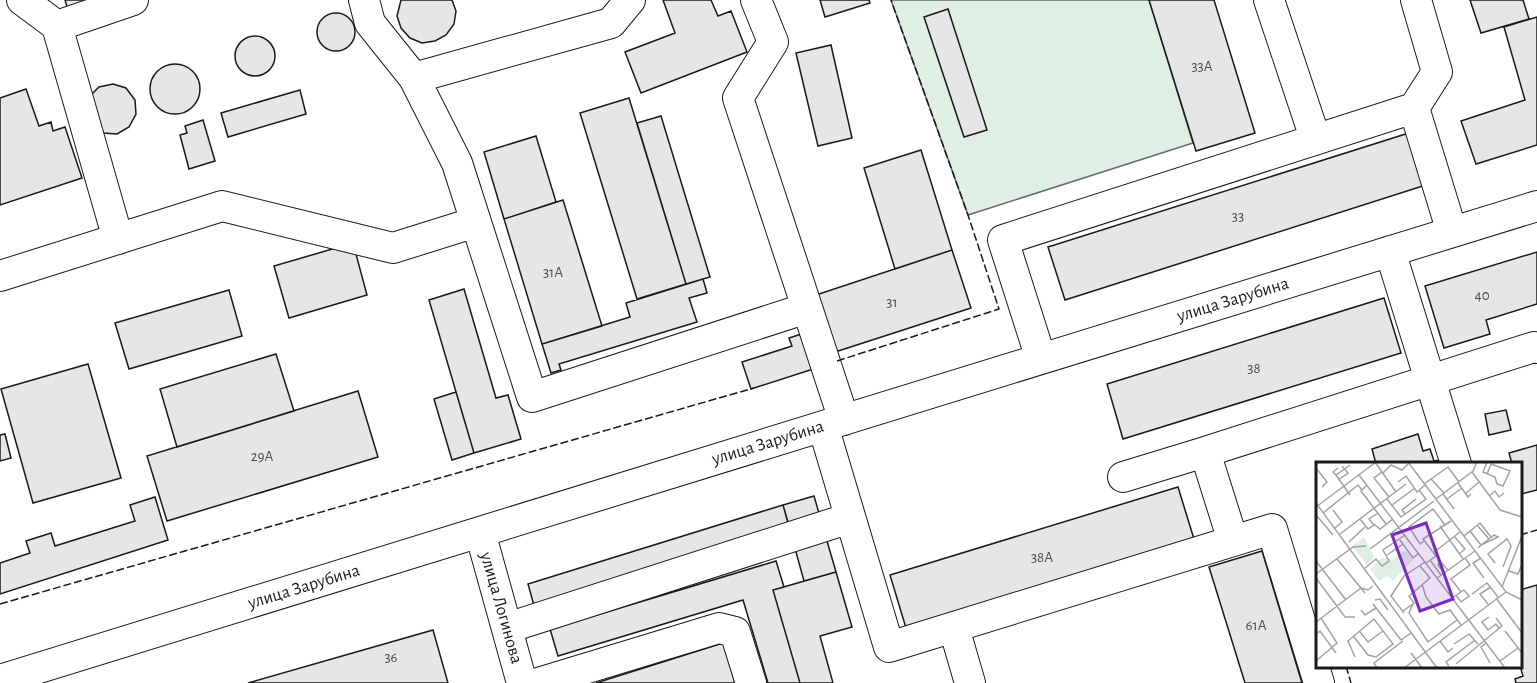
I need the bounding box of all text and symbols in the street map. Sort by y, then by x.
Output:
house number: 33А [1191,59,1213,74]
house number: 33 [1232,209,1244,224]
house number: 31А [543,265,563,280]
street label: улица Зарубина [1174,273,1291,326]
house number: 40 [1474,288,1490,303]
house number: 31 [886,295,898,310]
house number: 38 [1247,361,1261,376]
street label: улица Зарубина [709,416,826,469]
house number: 29А [251,449,274,464]
inset map [1316,462,1522,668]
street label: улица Логинова [476,549,526,666]
house number: 38А [1031,550,1053,565]
street label: улица Зарубина [245,560,362,613]
house number: 61А [1245,618,1267,633]
house number: 36 [384,650,398,665]

